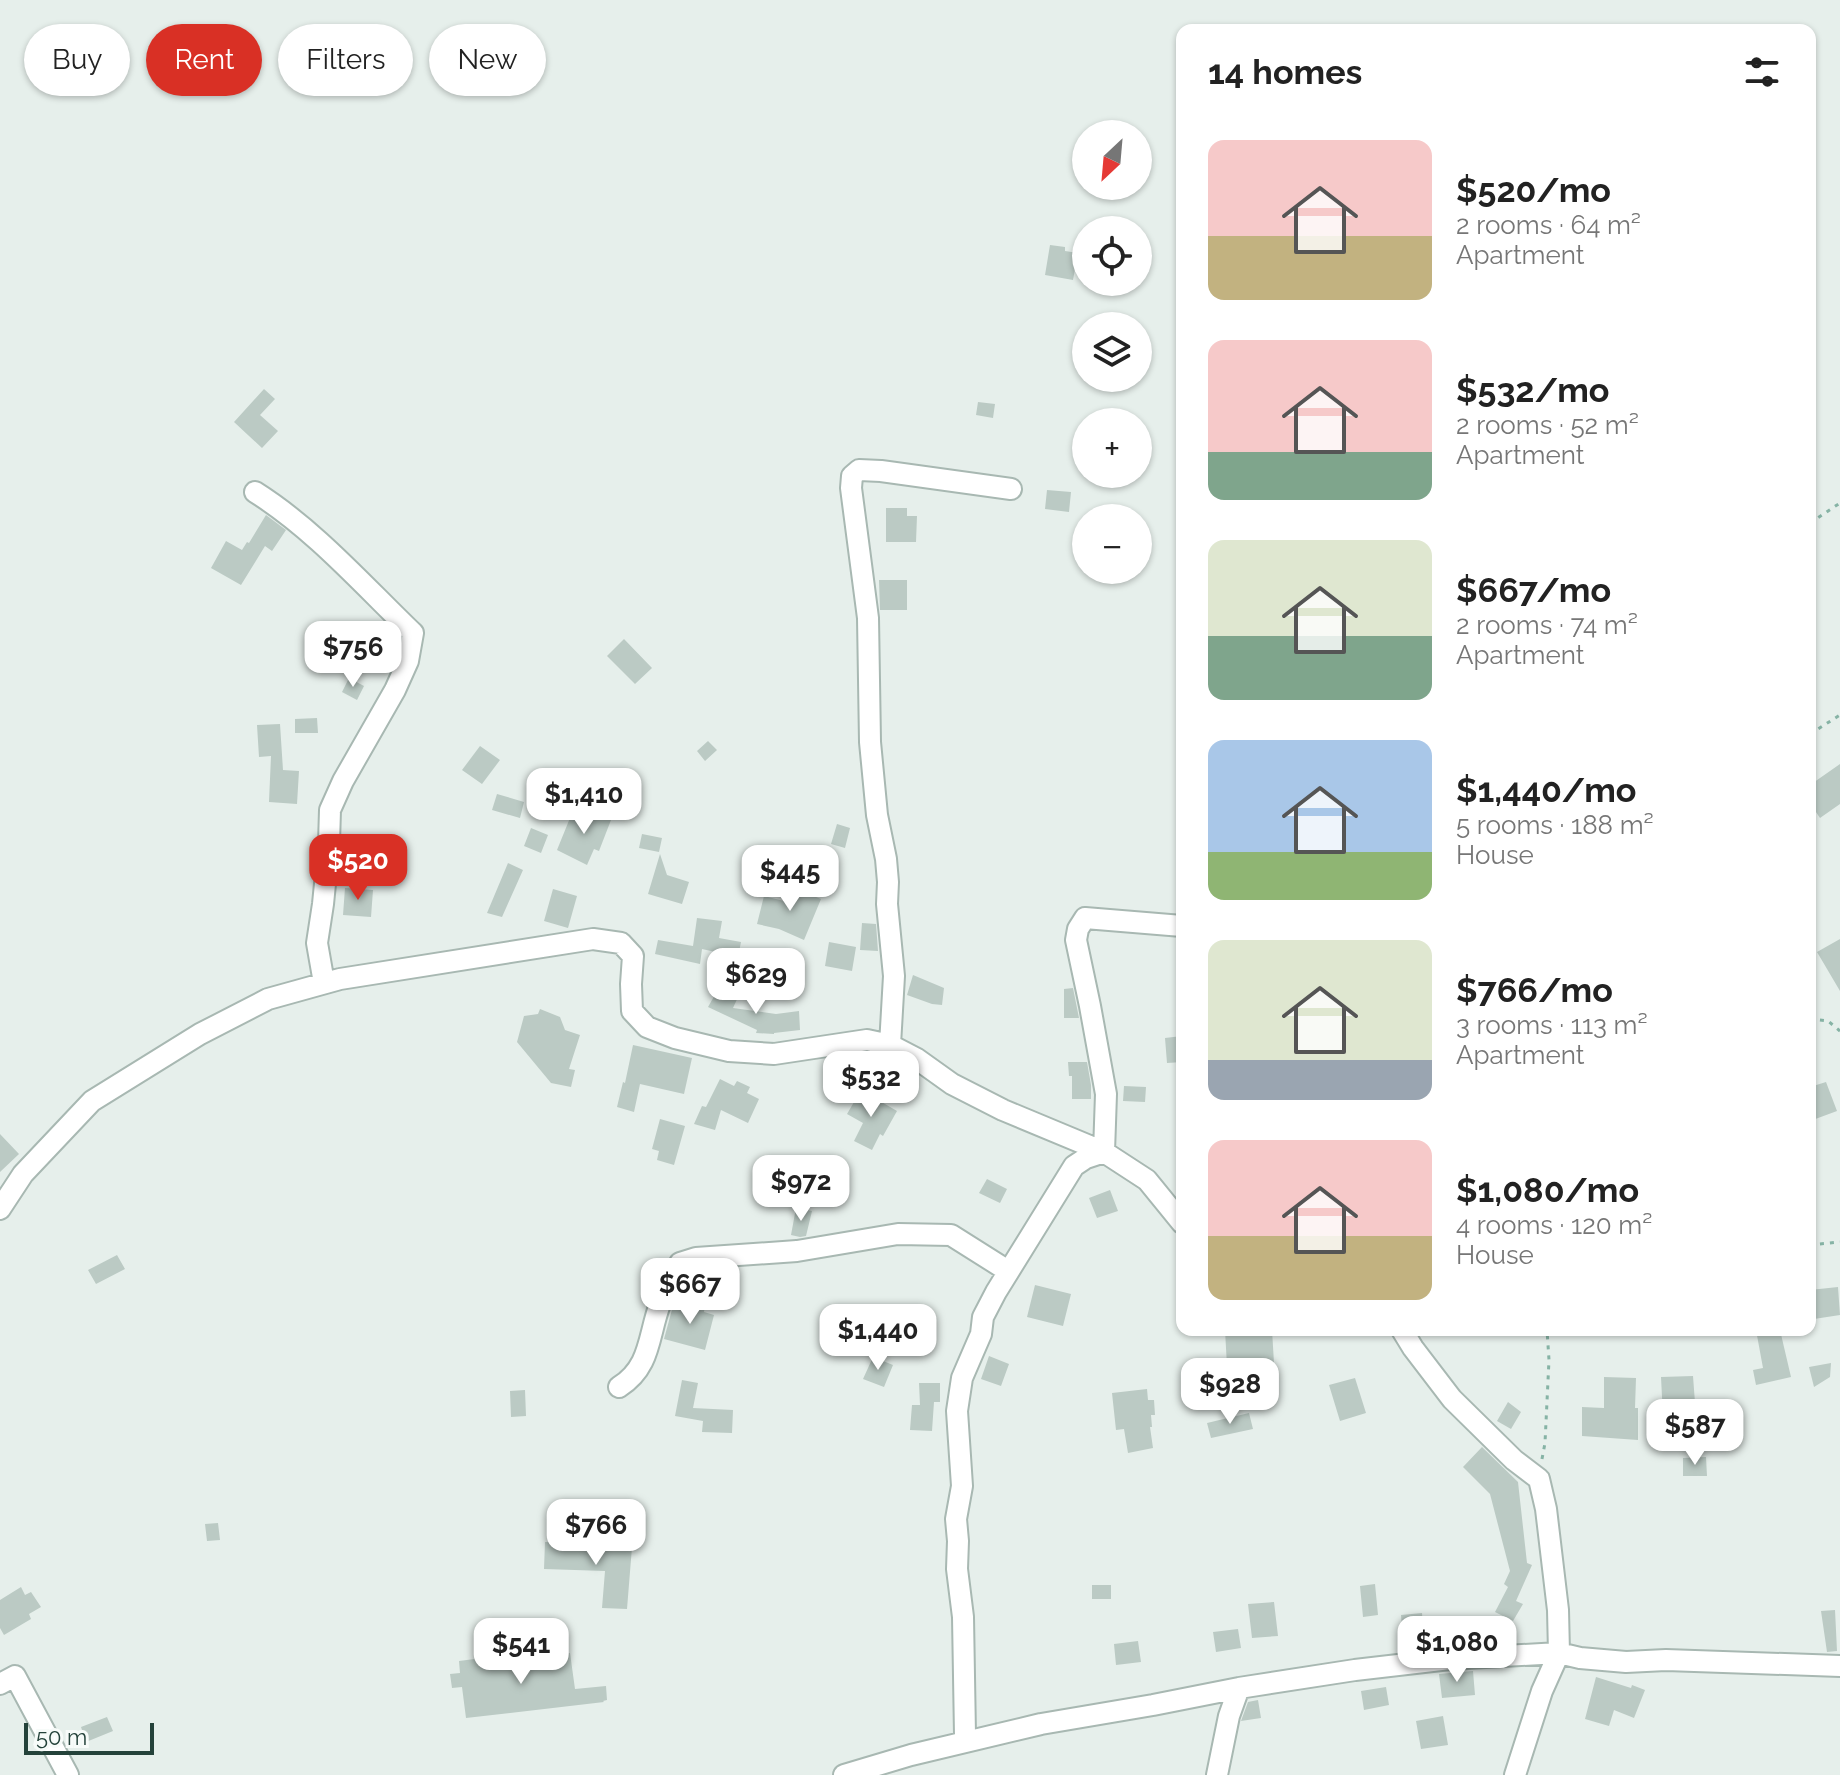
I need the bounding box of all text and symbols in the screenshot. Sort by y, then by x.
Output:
chip: Buy [24,24,130,96]
chip: Rent [146,24,262,96]
chip: Filters [278,24,413,96]
chip: New [429,24,546,96]
icon: filters [1740,50,1784,94]
text: 14 homes [1208,52,1362,92]
north arrow [1072,120,1152,200]
map controls [1072,120,1152,584]
text: $520/mo [1456,170,1611,210]
icon: home [1272,172,1368,268]
text: 2 rooms · 64 m² [1456,210,1641,240]
button: locate [1072,216,1152,296]
text: Apartment [1456,240,1585,270]
button: layers [1072,312,1152,392]
text: $532/mo [1456,370,1609,410]
icon: home [1272,372,1368,468]
button: + [1072,408,1152,488]
text: 2 rooms · 52 m² [1456,410,1639,440]
text: Apartment [1456,440,1585,470]
button: − [1072,504,1152,584]
text: $667/mo [1456,570,1611,610]
icon: home [1272,572,1368,668]
text: 2 rooms · 74 m² [1456,610,1638,640]
pin: $756 [306,621,400,689]
text: $756 [323,632,383,662]
text: Apartment [1456,640,1585,670]
pin: $1,410 [519,768,649,836]
text: $1,440/mo [1456,770,1636,810]
icon: home [1272,772,1368,868]
text: $1,410 [544,779,624,809]
text: 5 rooms · 188 m² [1456,810,1654,840]
pin: $520 [311,834,405,902]
text: House [1456,840,1534,870]
text: $520 [327,845,389,875]
pin: $445 [743,845,837,913]
text: $445 [760,856,820,886]
pin: $629 [709,948,803,1016]
text: $629 [725,959,787,989]
text: $766/mo [1456,970,1613,1010]
icon: home [1272,972,1368,1068]
text: 3 rooms · 113 m² [1456,1010,1648,1040]
text: Apartment [1456,1040,1585,1070]
pin: $532 [824,1051,918,1119]
text: $532 [841,1062,901,1092]
pin: $972 [754,1155,848,1223]
text: $972 [770,1166,832,1196]
text: $1,080/mo [1456,1170,1639,1210]
icon: home [1272,1172,1368,1268]
text: 4 rooms · 120 m² [1456,1210,1652,1240]
text: House [1456,1240,1534,1270]
pin: $667 [643,1258,737,1326]
text: $667 [659,1269,721,1299]
pin: $1,440 [813,1304,943,1372]
text: $1,440 [837,1315,919,1345]
pin: $928 [1183,1358,1277,1426]
text: $928 [1199,1369,1261,1399]
pin: $587 [1648,1399,1742,1467]
text: $587 [1664,1410,1726,1440]
pin: $766 [549,1499,643,1567]
text: $766 [565,1510,627,1540]
pin: $1,080 [1392,1616,1522,1684]
pin: $541 [474,1618,568,1686]
text: $1,080 [1416,1627,1499,1657]
text: $541 [492,1629,550,1659]
scale bar [24,1719,154,1755]
text: 50 m [36,1724,87,1750]

